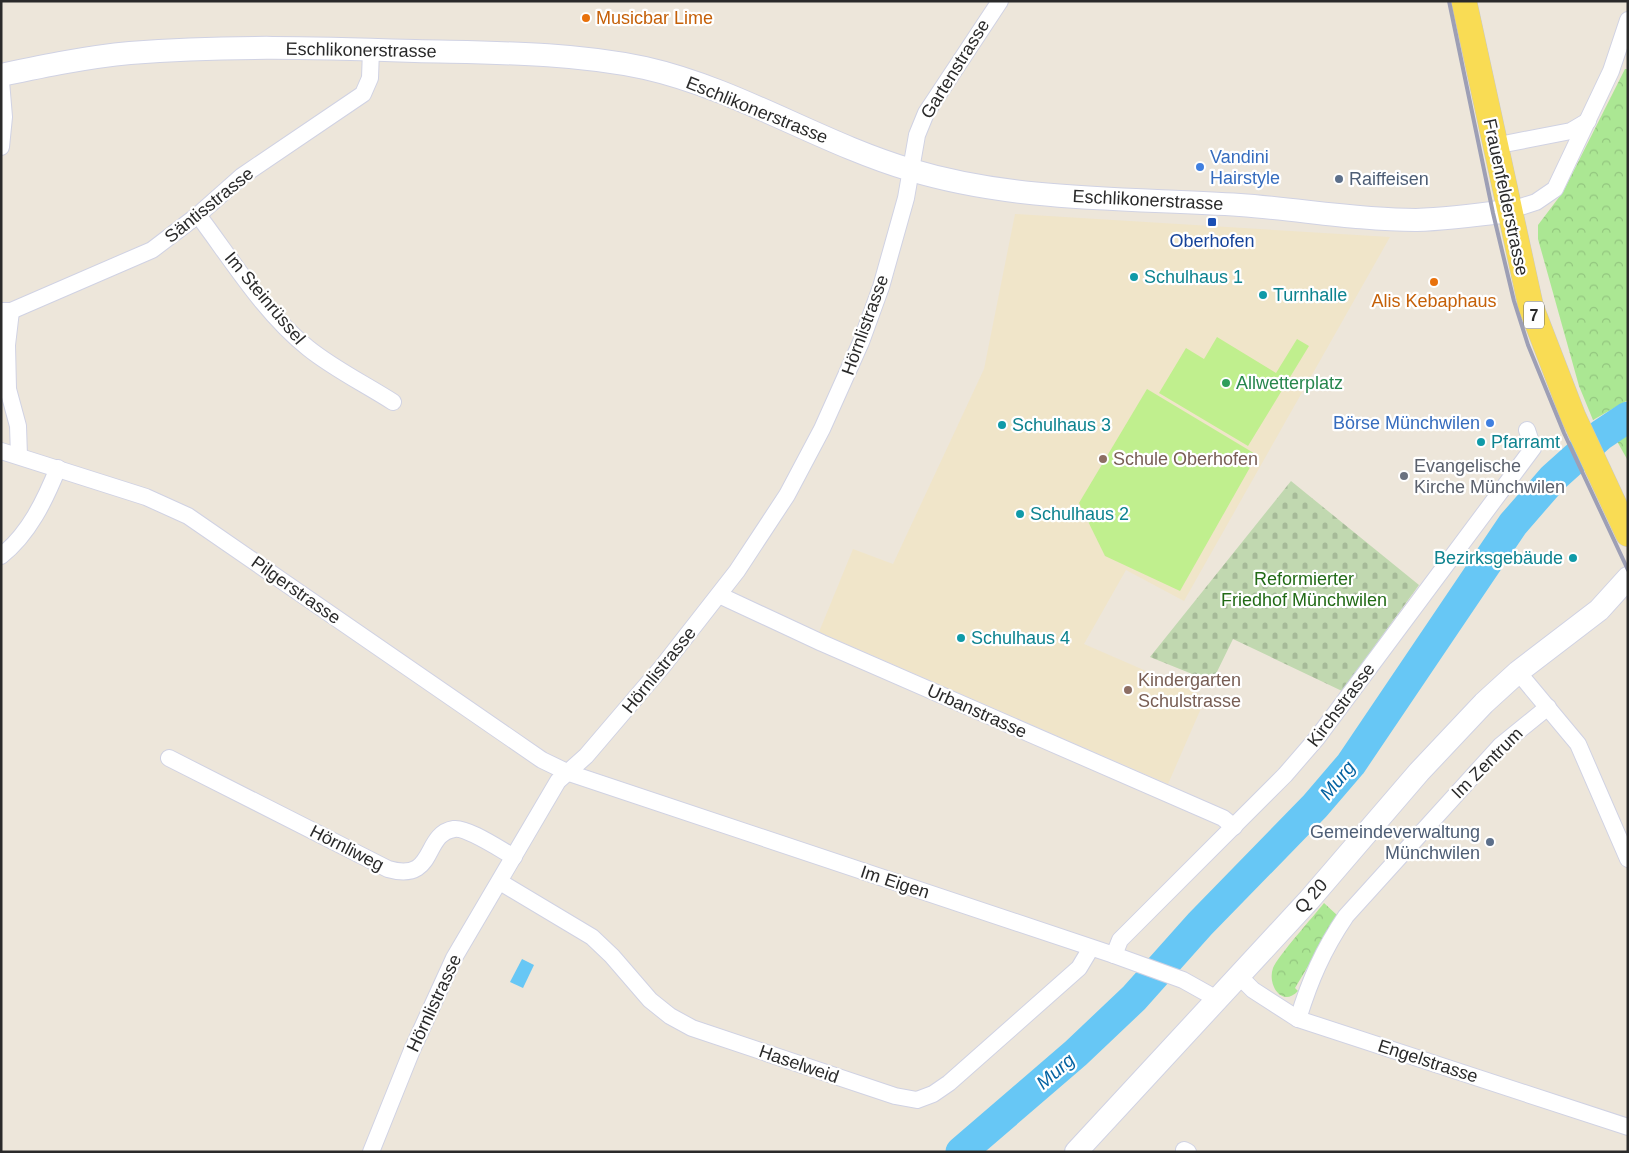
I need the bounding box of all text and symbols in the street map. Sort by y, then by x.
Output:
place label: Musicbar Lime [596,8,713,28]
marker: Musicbar Lime [580,12,592,24]
street label: Gartenstrasse [917,16,993,122]
street label: Eschlikonerstrasse [285,39,437,61]
street label: Eschlikonerstrasse [683,72,831,148]
street label: Frauenfelderstrasse [1480,117,1532,277]
place label: Vandini Hairstyle [1210,147,1280,188]
marker: Vandini Hairstyle [1194,161,1206,173]
street label: Säntisstrasse [161,163,257,247]
place label: Raiffeisen [1349,169,1429,189]
marker: Raiffeisen [1333,173,1345,185]
street label: Eschlikonerstrasse [1072,186,1224,214]
marker: Oberhofen [1206,216,1218,228]
place label: Oberhofen [1169,231,1255,251]
street label: Im Steinrüssel [221,248,309,348]
place label: Schulhaus 1 [1144,267,1243,287]
marker: Schulhaus 1 [1128,271,1140,283]
street label: Hörnlistrasse [838,272,892,378]
marker: Alis Kebaphaus [1428,276,1440,288]
place label: Turnhalle [1273,285,1347,305]
marker: Turnhalle [1257,289,1269,301]
place label: Alis Kebaphaus [1371,291,1497,311]
road number: 7 [1524,302,1544,328]
place label: Allwetterplatz [1236,373,1343,393]
marker: Allwetterplatz [1220,377,1232,389]
place label: Börse Münchwilen [1333,413,1480,433]
place label: Schulhaus 3 [1012,415,1111,435]
marker: Börse Münchwilen [1484,417,1496,429]
marker: Schulhaus 3 [996,419,1008,431]
place label: Pfarramt [1491,432,1560,452]
marker: Pfarramt [1475,436,1487,448]
place label: Schule Oberhofen [1113,449,1258,469]
marker: Schule Oberhofen [1097,453,1109,465]
place label: Evangelische Kirche Münchwilen [1414,456,1565,497]
marker: Evangelische Kirche Münchwilen [1398,470,1410,482]
place label: Schulhaus 2 [1030,504,1129,524]
marker: Schulhaus 2 [1014,508,1026,520]
place label: Bezirksgebäude [1434,548,1563,568]
street label: Pilgerstrasse [248,552,344,628]
marker: Bezirksgebäude [1567,552,1579,564]
park label: Reformierter Friedhof Münchwilen [1221,569,1387,610]
street label: Hörnlistrasse [618,623,700,717]
place label: Schulhaus 4 [971,628,1070,648]
marker: Schulhaus 4 [955,632,967,644]
street label: Kirchstrasse [1303,659,1379,751]
place label: Kindergarten Schulstrasse [1138,670,1241,711]
street label: Urbanstrasse [924,680,1030,742]
marker: Kindergarten Schulstrasse [1122,684,1134,696]
street label: Im Zentrum [1447,723,1527,803]
water label: Murg [1316,757,1359,804]
street label: Hörnliweg [307,821,387,875]
place label: Gemeindeverwaltung Münchwilen [1310,822,1480,863]
marker: Gemeindeverwaltung Münchwilen [1484,836,1496,848]
street label: Im Eigen [858,862,932,902]
street label: Q 20 [1291,875,1331,917]
street label: Hörnlistrasse [403,951,465,1055]
street label: Engelstrasse [1375,1035,1481,1087]
street label: Haselweid [756,1041,842,1087]
water label: Murg [1032,1049,1079,1094]

